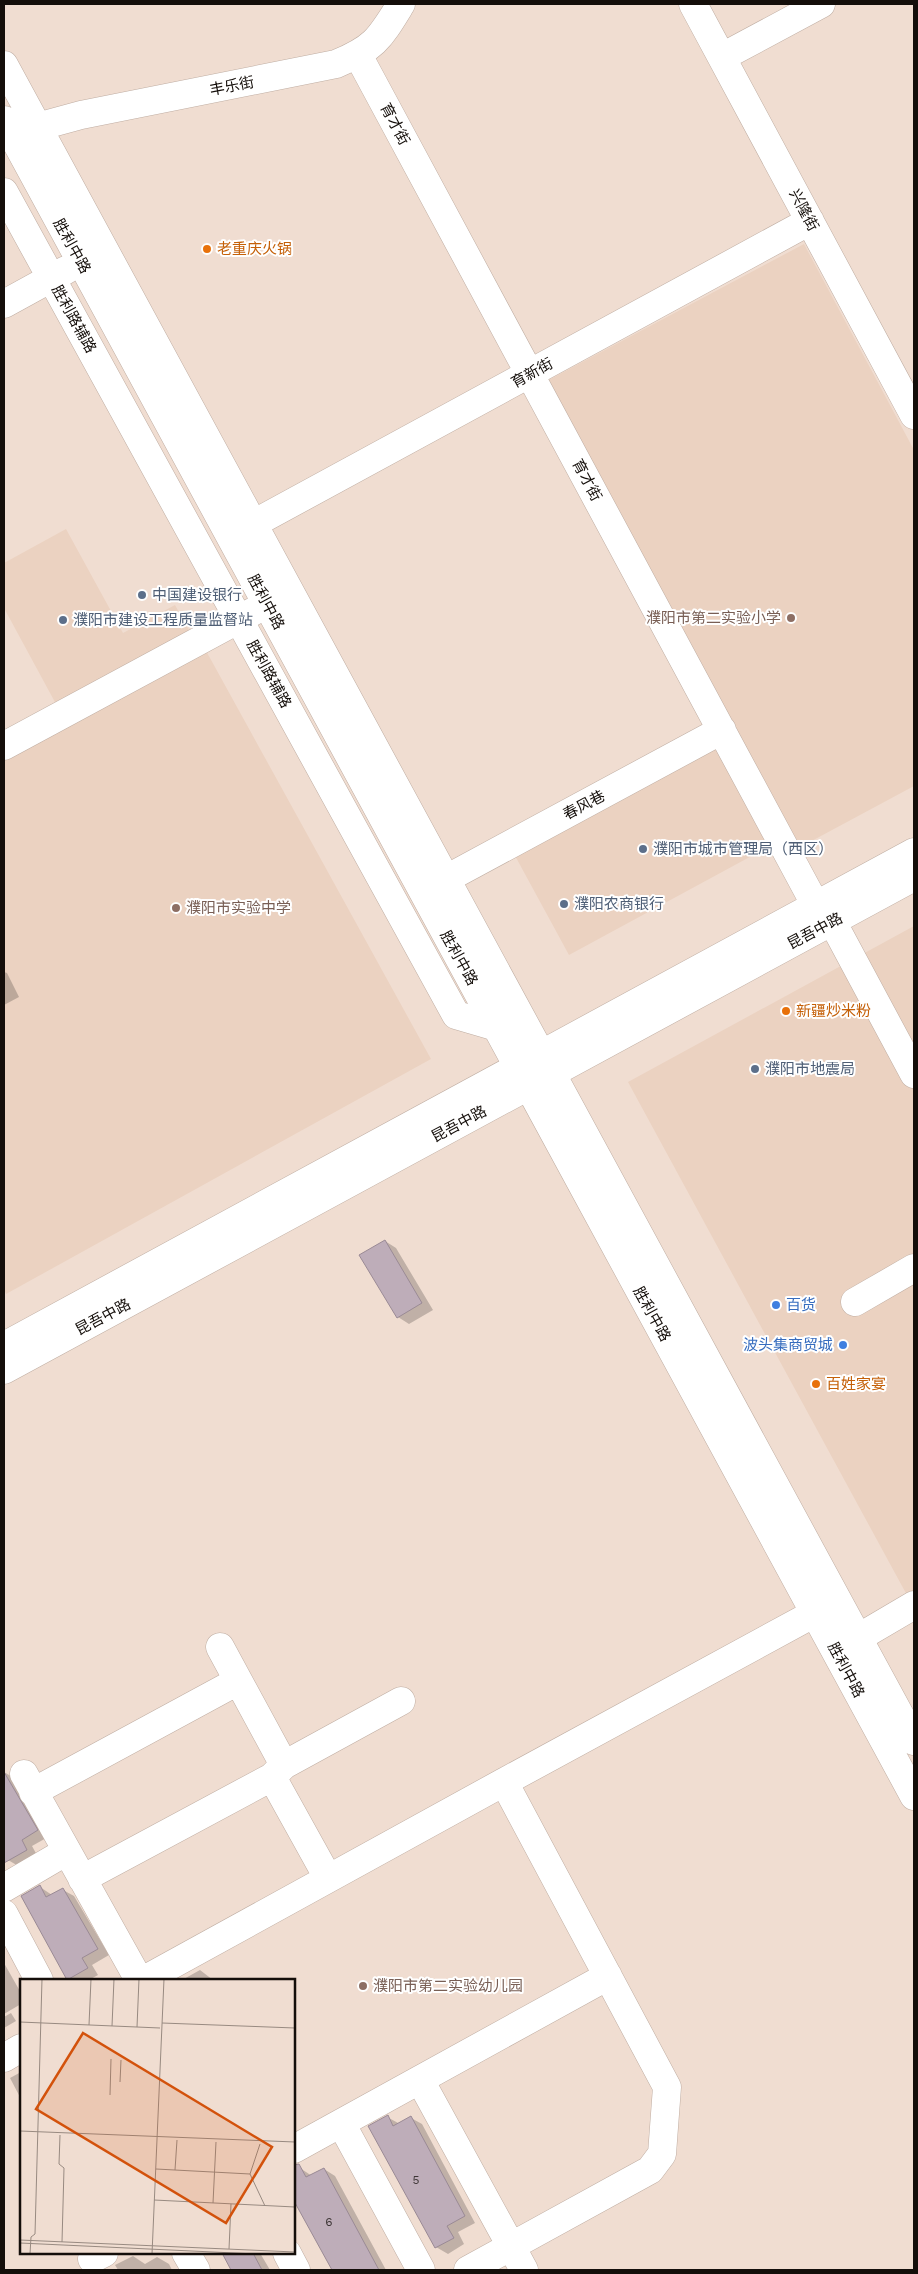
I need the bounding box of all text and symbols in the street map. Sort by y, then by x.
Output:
street label: 丰乐街 [208,73,256,99]
street label: 育才街 [376,100,414,148]
street label: 兴隆街 [785,186,823,234]
street label: 胜利中路 [50,215,94,277]
place label: 老重庆火锅 [217,240,292,258]
marker: 老重庆火锅 [201,243,213,255]
street label: 胜利路辅路 [48,282,100,356]
street label: 育新街 [508,354,556,392]
street label: 育才街 [568,456,606,504]
street label: 胜利中路 [244,571,288,633]
place label: 中国建设银行 [152,586,242,604]
marker: 中国建设银行 [136,589,148,601]
place label: 濮阳市第二实验小学 [646,609,781,627]
place label: 濮阳市建设工程质量监督站 [73,611,253,629]
marker: 濮阳市第二实验小学 [785,612,797,624]
marker: 濮阳市建设工程质量监督站 [57,614,69,626]
street label: 胜利路辅路 [243,637,295,711]
street label: 春风巷 [560,786,608,824]
place label: 濮阳市城市管理局（西区） [653,840,833,858]
marker: 濮阳市城市管理局（西区） [637,843,649,855]
place label: 濮阳农商银行 [574,895,664,913]
marker: 濮阳农商银行 [558,898,570,910]
place label: 濮阳市实验中学 [186,899,291,917]
marker: 濮阳市实验中学 [170,902,182,914]
street label: 昆吾中路 [784,909,846,953]
street label: 胜利中路 [437,927,481,989]
place label: 新疆炒米粉 [796,1002,871,1020]
marker: 新疆炒米粉 [780,1005,792,1017]
place label: 濮阳市地震局 [765,1060,855,1078]
marker: 濮阳市地震局 [749,1063,761,1075]
street label: 昆吾中路 [428,1102,490,1146]
street label: 胜利中路 [630,1283,674,1345]
street label: 昆吾中路 [72,1295,134,1339]
place label: 百货 [786,1296,816,1314]
marker: 百货 [770,1299,782,1311]
place label: 波头集商贸城 [743,1336,833,1354]
marker: 波头集商贸城 [837,1339,849,1351]
place label: 百姓家宴 [826,1375,886,1393]
marker: 百姓家宴 [810,1378,822,1390]
street label: 胜利中路 [824,1639,868,1701]
place label: 濮阳市第二实验幼儿园 [373,1977,523,1995]
inset map [20,1979,295,2254]
marker: 濮阳市第二实验幼儿园 [357,1980,369,1992]
house number: 5 [413,2173,420,2187]
house number: 6 [325,2215,333,2229]

